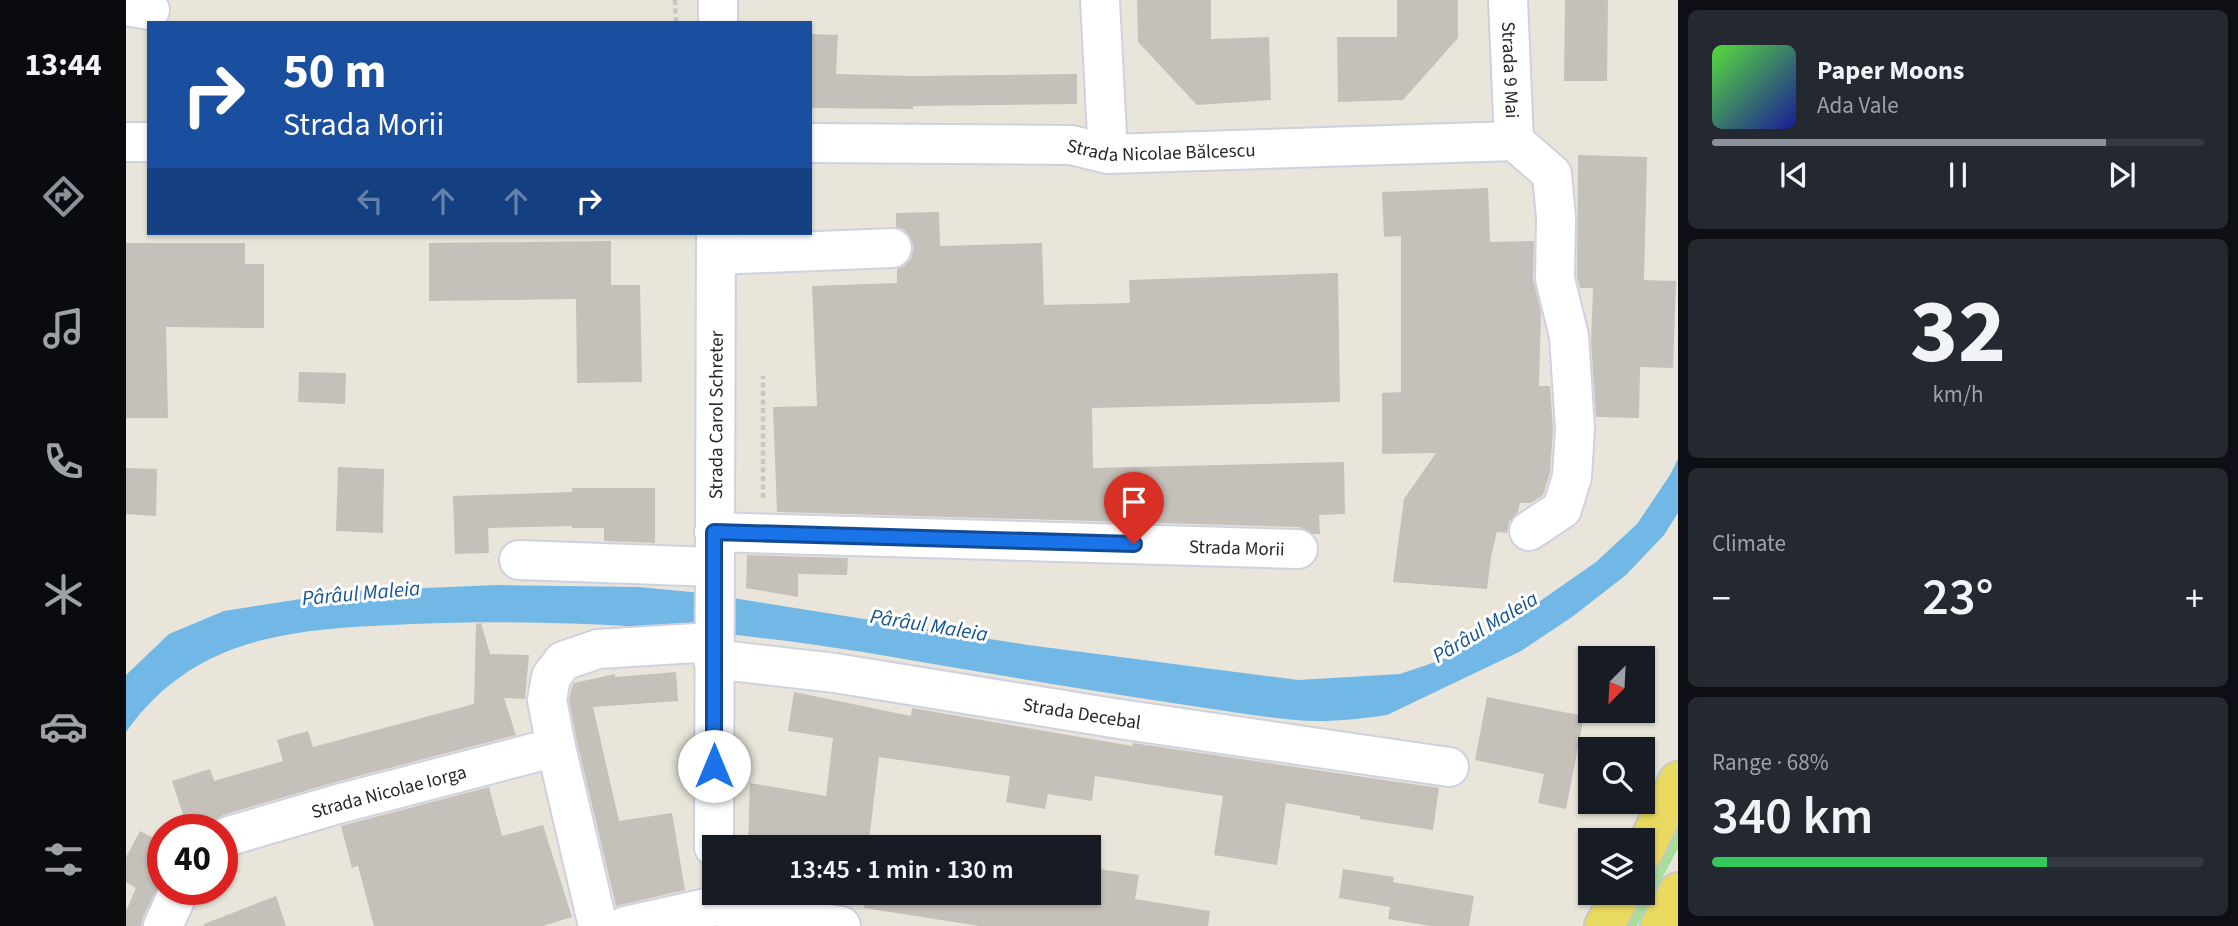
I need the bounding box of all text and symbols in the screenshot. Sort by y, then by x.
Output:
street label: Strada 9 Mai [1494,21,1525,119]
text: 50 m [283,37,387,107]
text: 13:44 [24,42,102,88]
icon: right [168,49,259,140]
text: Paper Moons [1817,52,1964,89]
text: Ada Vale [1817,89,1899,122]
text: Strada Morii [283,102,444,148]
street label: Strada Nicolae Bălcescu [1064,132,1256,169]
icon: previous [1775,156,1813,194]
icon: pause [1939,156,1977,194]
icon: next [2103,156,2141,194]
icon: directions [39,172,88,221]
icon: left [351,182,389,220]
icon: ahead [424,182,462,220]
icon: ahead [497,182,535,220]
icon: right [570,182,608,220]
text: 32 [1910,268,2006,397]
icon: music [39,304,88,353]
street label: Strada Carol Schreter [703,330,731,499]
text: km/h [1932,378,1984,411]
icon: phone [39,437,88,486]
pin [1104,472,1164,544]
icon: arrive [1115,483,1153,521]
text: Climate [1712,527,1786,560]
street label: Strada Morii [1188,534,1285,564]
text: 23° [1922,561,1994,635]
icon: climate [39,570,88,619]
text: − [1712,572,1731,626]
text: + [2185,572,2204,626]
water label: Pârâul Maleia [301,573,421,613]
water label: Pârâul Maleia [1426,584,1544,670]
water label: Pârâul Maleia [868,601,990,649]
north arrow [1578,646,1656,723]
map controls [1578,646,1655,905]
street label: Strada Decebal [1021,692,1143,737]
icon: car [39,702,88,751]
position arrow [677,729,751,803]
button: search [1578,737,1655,814]
text: Range · 68% [1712,746,1829,779]
street label: Strada Nicolae Iorga [308,759,470,826]
text: 340 km [1712,780,1873,854]
speed limit sign: 40 [147,814,238,905]
button: layers [1578,828,1655,905]
icon: filters [39,835,88,884]
text: 13:45 · 1 min · 130 m [789,851,1014,888]

